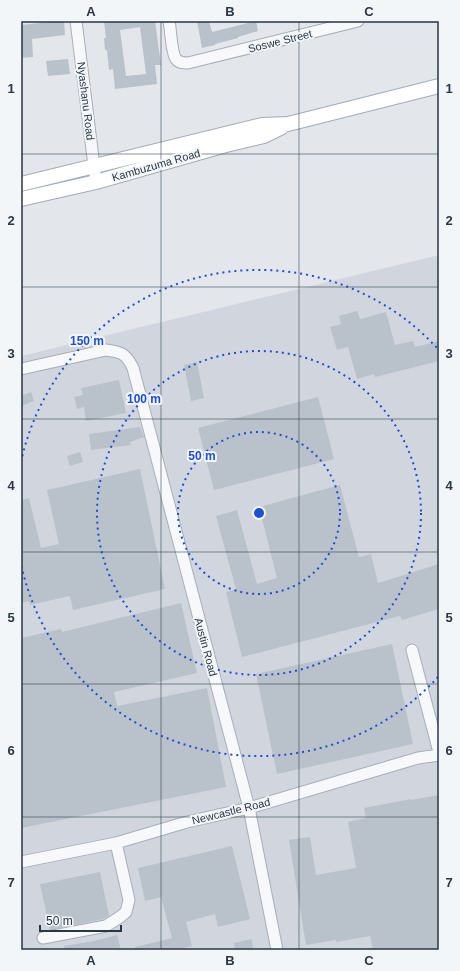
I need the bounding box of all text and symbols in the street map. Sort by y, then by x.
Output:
text: A [86,4,96,19]
text: B [225,4,235,19]
text: C [364,4,374,19]
street label: Soswe Street [247,27,313,55]
street label: Nyashanu Road [75,61,97,141]
text: 1 [7,81,15,96]
text: 1 [445,81,453,96]
street label: Kambuzuma Road [111,147,201,183]
text: 2 [7,213,15,228]
text: 2 [445,213,453,228]
text: 150 m [70,334,104,348]
text: 3 [7,346,15,361]
text: 3 [445,346,453,361]
text: 100 m [127,392,161,406]
text: 50 m [188,449,216,463]
text: 4 [7,478,15,493]
text: 4 [445,478,453,493]
centre of rings [252,506,266,520]
text: 5 [7,610,15,625]
text: 5 [445,610,453,625]
street label: Austin Road [192,616,220,678]
text: 6 [7,743,15,758]
text: 6 [445,743,453,758]
street label: Newcastle Road [191,795,271,827]
text: 7 [7,875,15,890]
text: 7 [445,875,453,890]
scale bar [40,907,121,933]
text: 50 m [46,914,73,928]
text: A [86,953,96,968]
text: B [225,953,235,968]
text: C [364,953,374,968]

